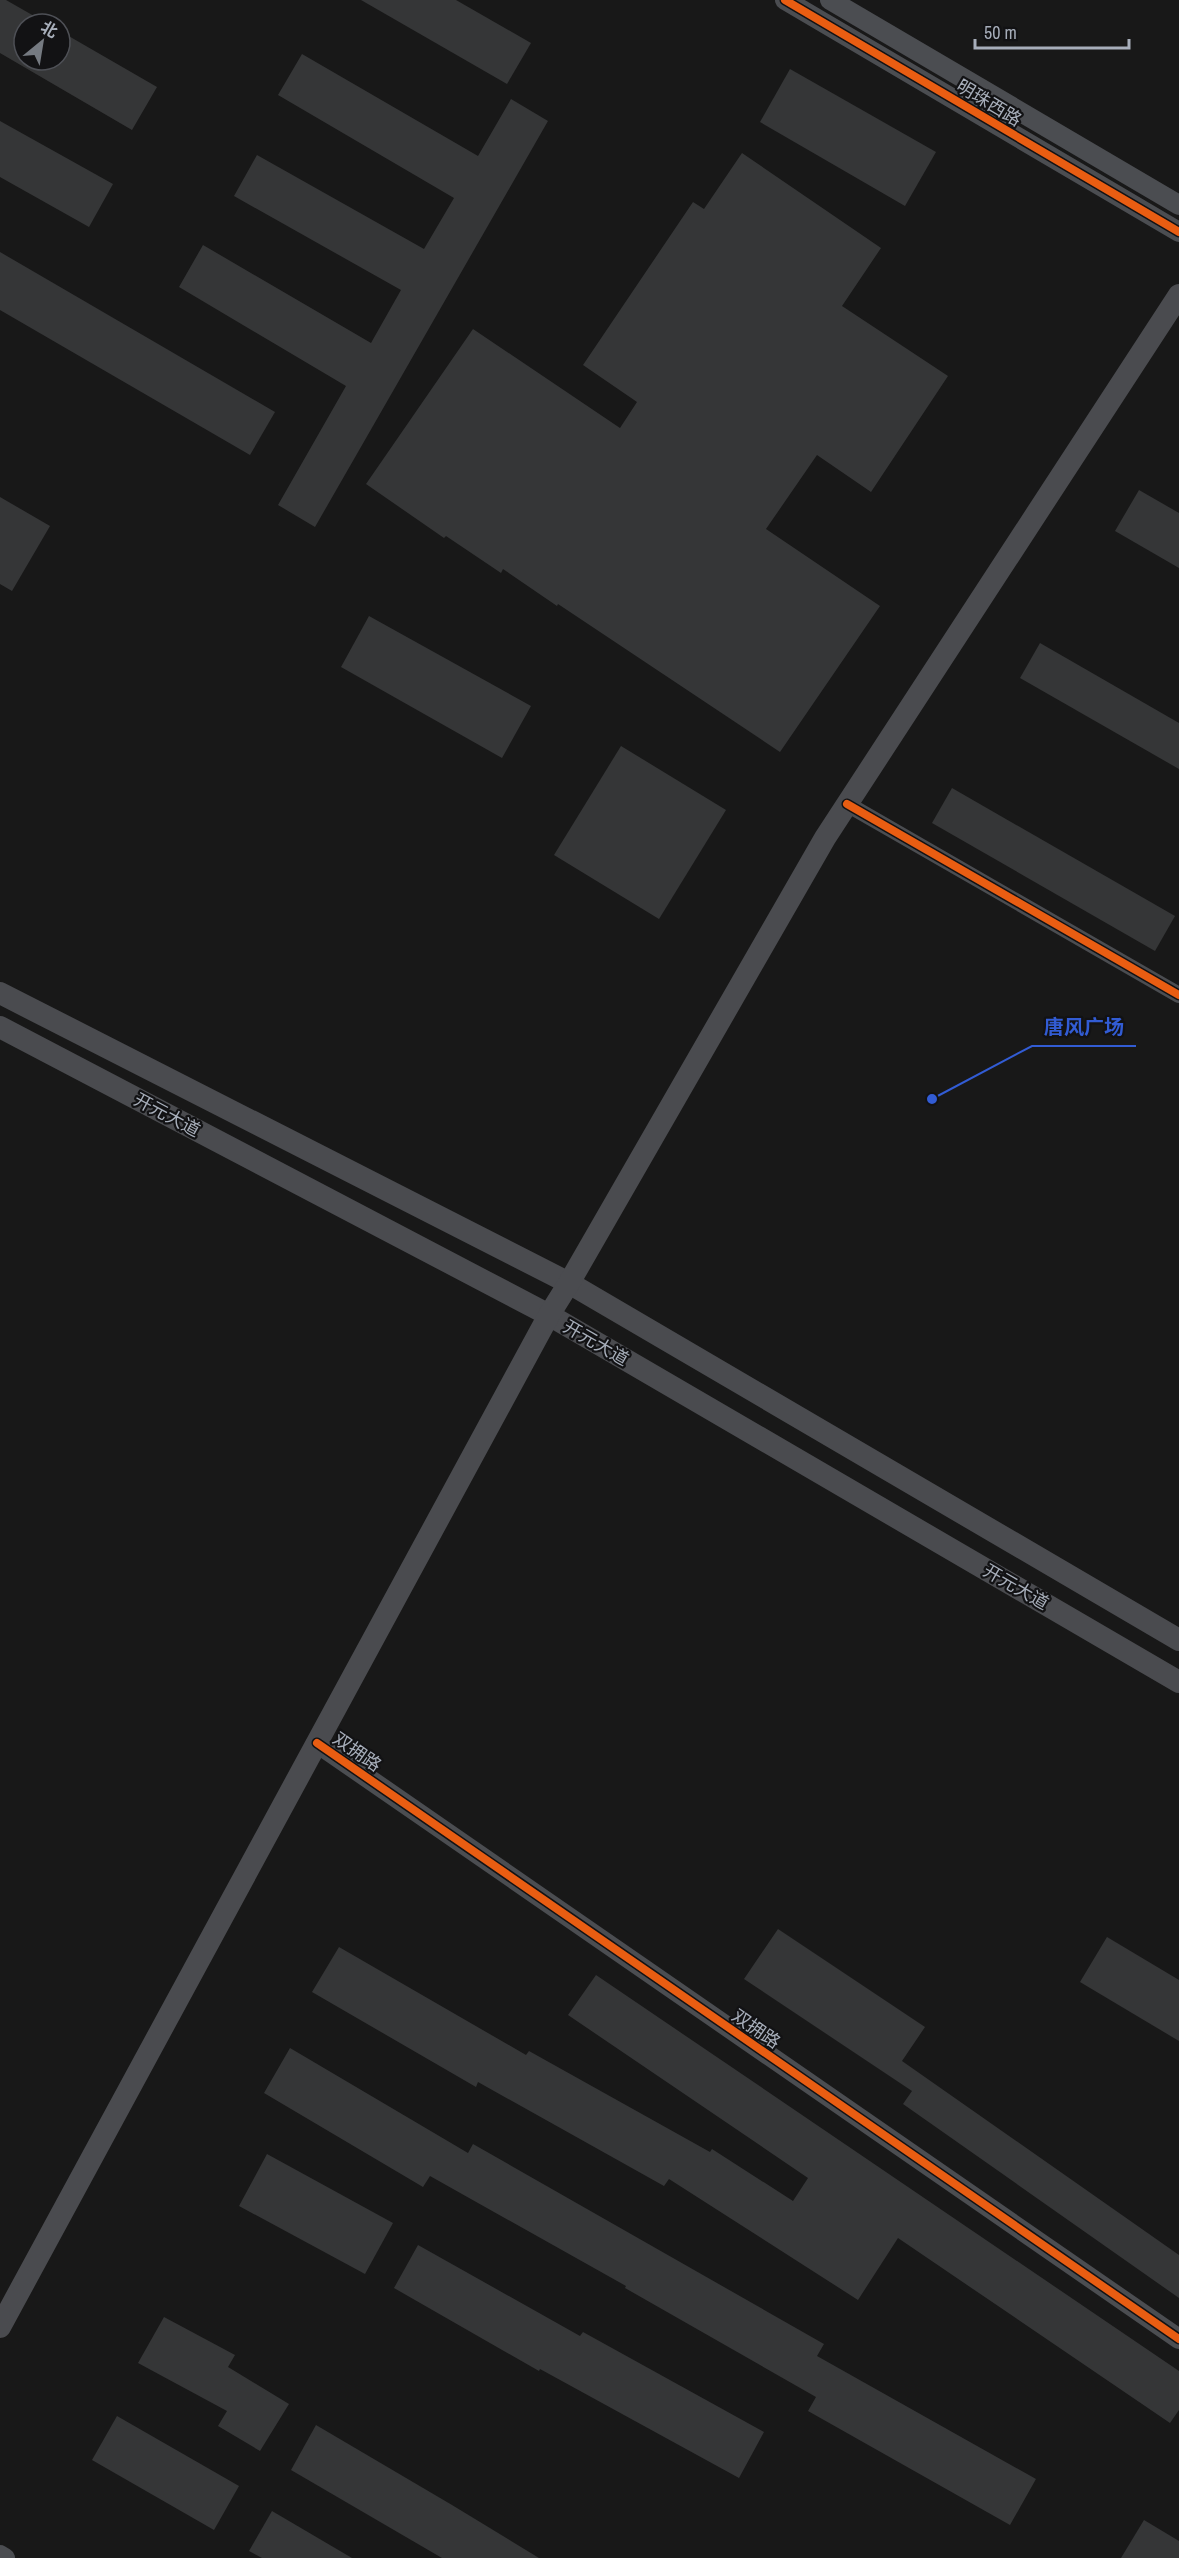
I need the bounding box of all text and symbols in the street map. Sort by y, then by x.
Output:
north arrow [12,12,72,72]
scale bar [975,12,1130,50]
text: 北 [37,15,62,43]
text: 50 m [984,20,1017,45]
street label: 明珠西路 [952,73,1027,132]
callout: 唐风广场 [1032,1008,1136,1046]
text: 唐风广场 [1044,1013,1124,1040]
street label: 开元大道 [130,1087,205,1142]
street label: 开元大道 [559,1314,634,1371]
street label: 开元大道 [979,1558,1054,1615]
street label: 双拥路 [328,1726,387,1777]
street label: 双拥路 [727,2003,786,2054]

